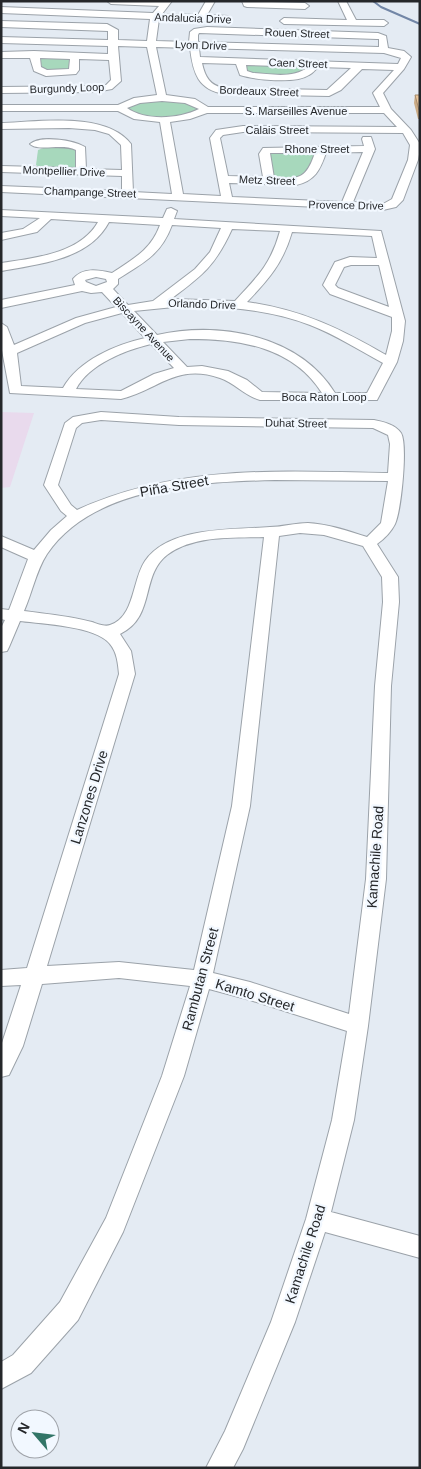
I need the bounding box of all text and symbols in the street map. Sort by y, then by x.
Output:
street label: Andalucia Drive [154,11,232,25]
street label: Rouen Street [264,26,330,40]
street label: Lyon Drive [175,38,227,52]
street label: Caen Street [268,56,328,70]
street label: Burgundy Loop [30,81,104,95]
street label: Bordeaux Street [219,84,299,98]
street label: S. Marseilles Avenue [245,105,347,117]
street label: Calais Street [246,124,308,136]
street label: Rhone Street [285,143,349,155]
street label: Montpellier Drive [23,164,105,178]
street label: Metz Street [239,173,295,187]
street label: Champange Street [44,184,136,200]
street label: Provence Drive [308,198,384,212]
street label: Biscayne Avenue [111,294,177,364]
street label: Orlando Drive [168,297,236,311]
street label: Boca Raton Loop [281,391,367,403]
street label: Duhat Street [265,416,327,430]
street label: Piña Street [139,472,210,500]
street label: Lanzones Drive [67,748,111,846]
street label: Kamachile Road [363,805,387,909]
street label: Rambutan Street [179,926,221,1032]
street label: Kamto Street [214,975,297,1015]
street label: Kamachile Road [282,1203,328,1305]
north arrow [10,1409,60,1459]
text: N [14,1420,33,1436]

